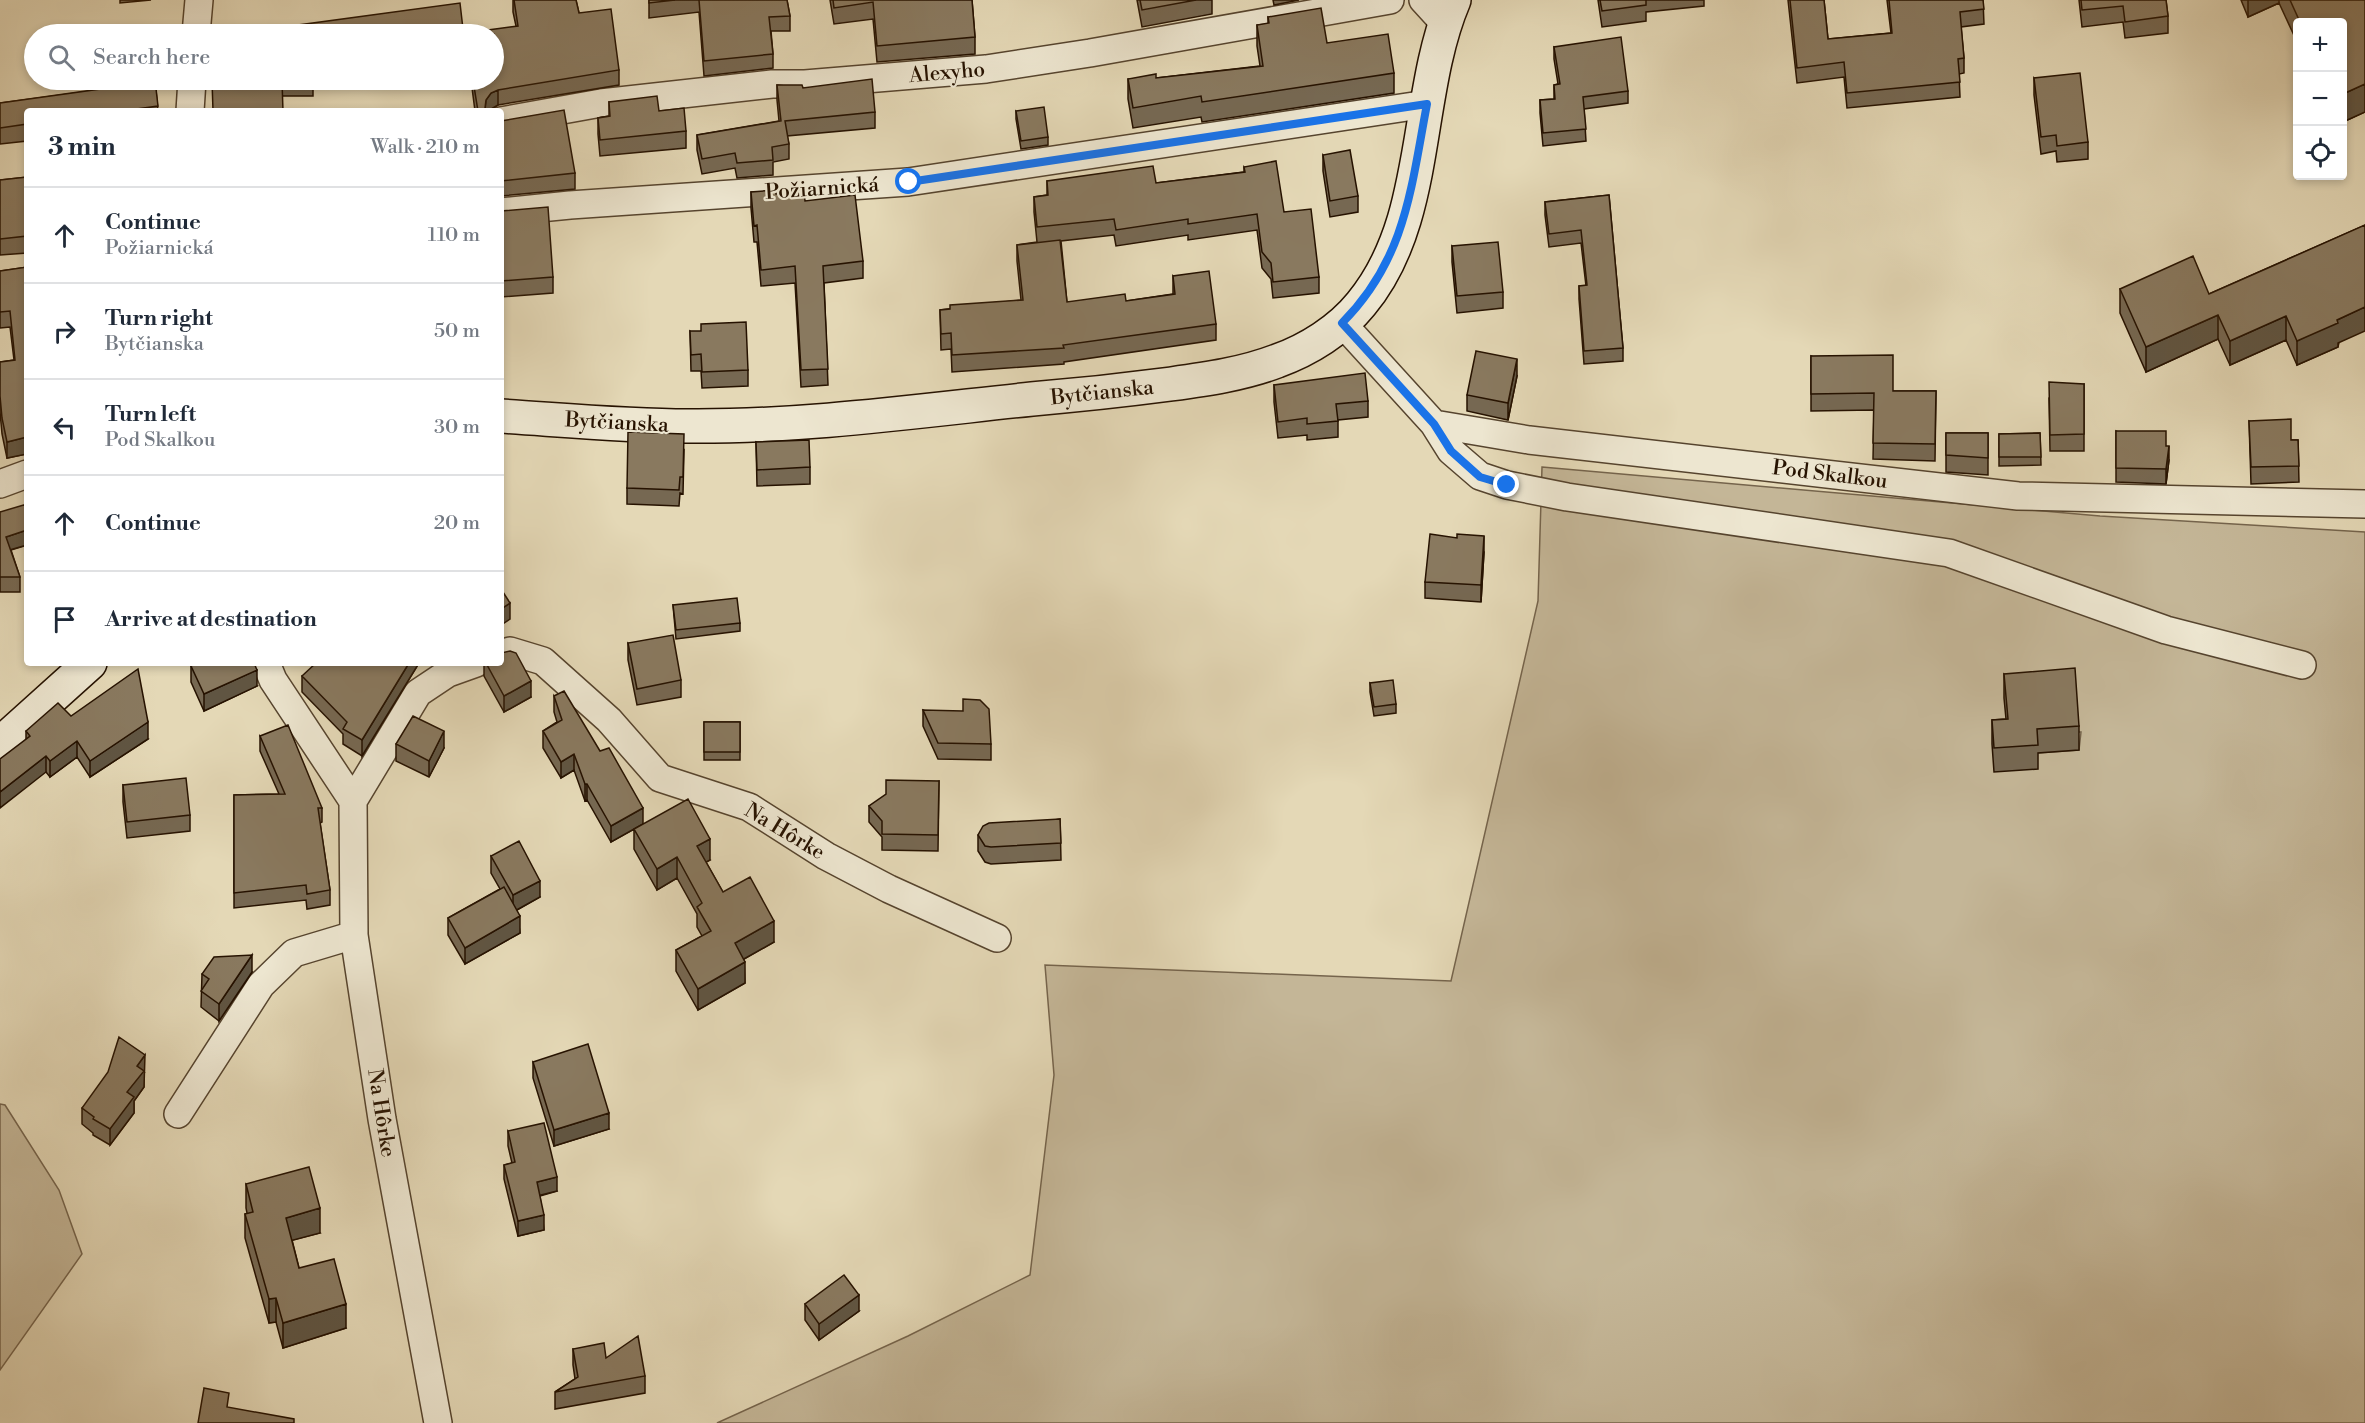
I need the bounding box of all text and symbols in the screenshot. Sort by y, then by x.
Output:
map controls [2293,18,2347,180]
button: + [2293,18,2347,72]
search box [24,24,504,90]
icon: search [45,41,78,74]
text: Search here [93,44,210,71]
street label: Alexyho [907,57,986,89]
button: − [2293,72,2347,126]
button: locate [2293,126,2347,180]
text: 3 min [48,131,116,163]
text: Walk · 210 m [371,135,480,160]
route start [895,168,921,194]
street label: Požiarnická [764,172,880,206]
text: Continue [105,209,201,236]
icon: ahead [48,219,81,252]
text: 110 m [428,223,480,248]
text: Požiarnická [105,236,214,261]
text: Turn right [105,305,213,332]
icon: right [48,315,81,348]
text: 50 m [434,319,480,344]
text: Bytčianska [105,332,204,357]
street label: Bytčianska [1048,375,1155,411]
text: Turn left [105,401,196,428]
street label: Bytčianska [563,407,670,439]
icon: left [48,411,81,444]
text: 30 m [434,415,480,440]
text: Pod Skalkou [105,428,215,453]
street label: Pod Skalkou [1771,455,1889,495]
route end [1493,471,1519,497]
icon: ahead [48,507,81,540]
text: Continue [105,510,201,537]
text: 20 m [434,511,480,536]
icon: arrive [48,603,81,636]
text: Arrive at destination [105,606,317,633]
street label: Na Hôrke [740,798,829,866]
street label: Na Hôrke [361,1067,401,1159]

